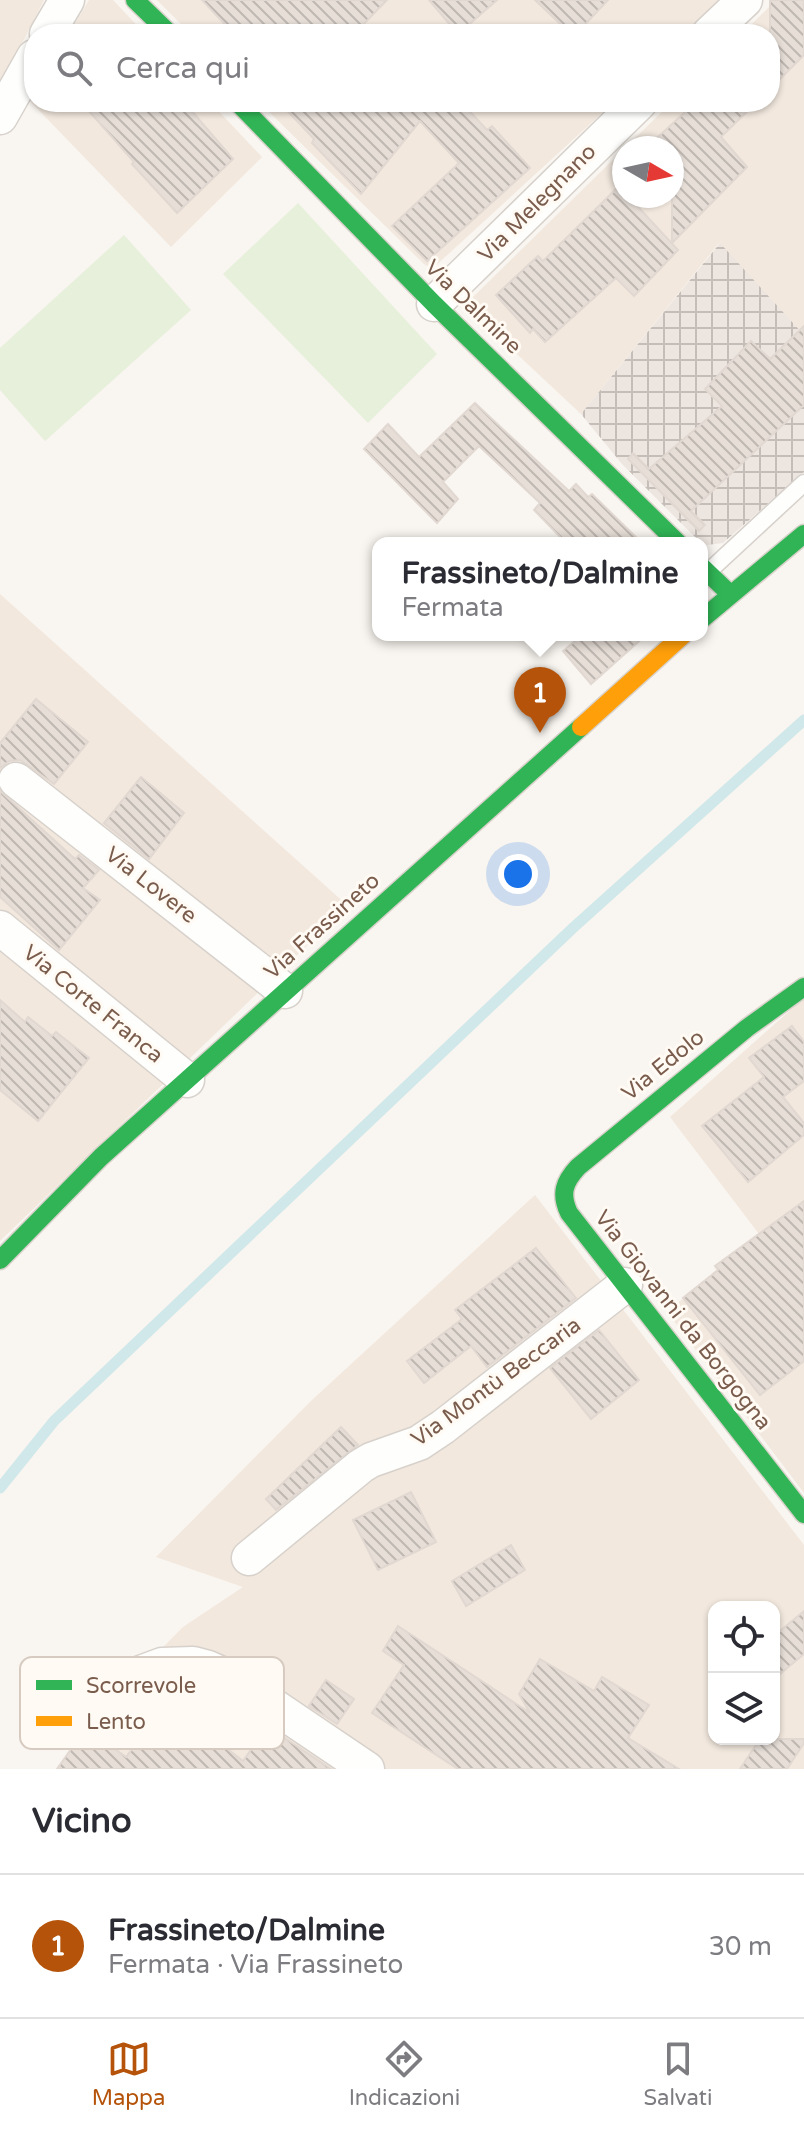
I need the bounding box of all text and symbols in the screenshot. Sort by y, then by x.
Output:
search box [24,24,780,112]
icon: search [52,46,96,90]
text: Cerca qui [116,50,250,87]
north arrow [612,136,684,208]
street label: Via Melegnano [473,139,601,267]
street label: Via Dalmine [419,254,527,360]
popup [372,537,708,641]
text: Frassineto/Dalmine [402,555,678,592]
text: Fermata [402,592,504,623]
pin: 1 [514,667,566,733]
street label: Via Lovere [100,841,202,929]
your location [498,854,538,894]
street label: Via Frassineto [259,867,385,985]
street label: Via Corte Franca [18,940,168,1068]
street label: Via Edolo [617,1024,709,1106]
street label: Via Giovanni da Borgogna [589,1205,777,1435]
street label: Via Montù Beccaria [406,1312,586,1452]
map controls [708,1601,780,1745]
button: locate [708,1601,780,1673]
legend [20,1657,284,1749]
text: Scorrevole [86,1673,196,1699]
button: layers [708,1673,780,1745]
text: Lento [86,1709,146,1735]
text: Vicino [32,1801,132,1842]
text: Frassineto/Dalmine [108,1912,385,1949]
text: 1 [50,1931,66,1962]
text: 30 m [709,1931,772,1962]
text: Fermata · Via Frassineto [108,1949,403,1980]
tab: Mappa [92,2037,165,2111]
tab: Indicazioni [349,2037,460,2111]
tab: Salvati [643,2037,712,2111]

